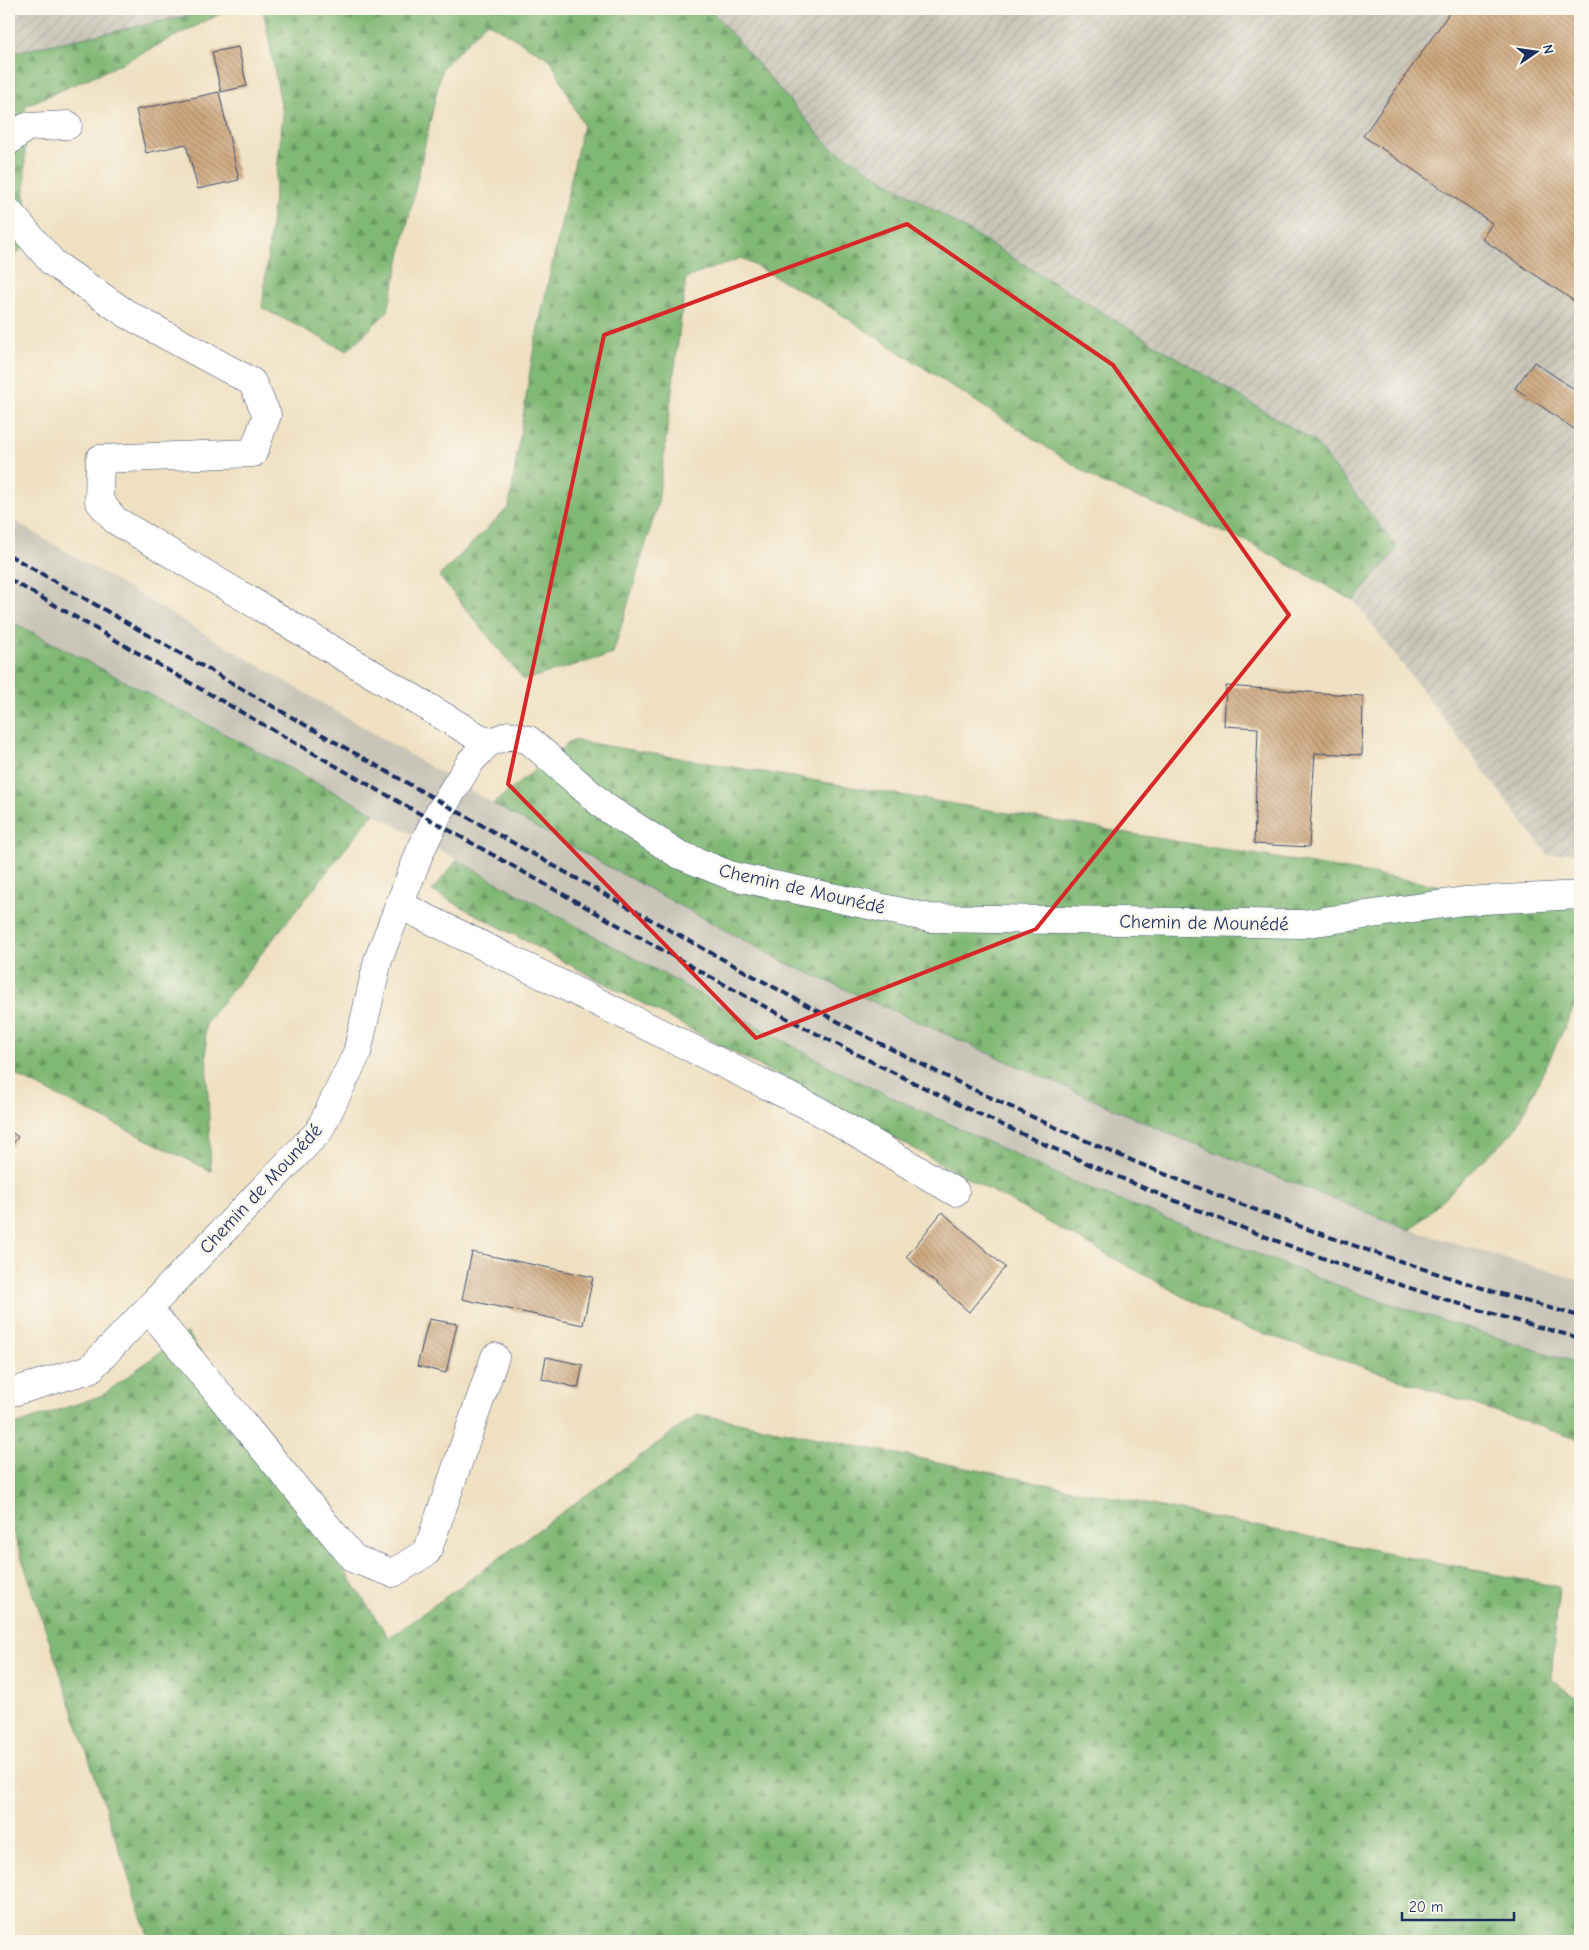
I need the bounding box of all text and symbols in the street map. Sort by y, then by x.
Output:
north arrow [1512,28,1562,78]
text: N [1539,43,1557,56]
street label: Chemin de Mounédé [717,859,887,919]
street label: Chemin de Mounédé [1119,911,1289,935]
street label: Chemin de Mounédé [195,1120,327,1258]
scale bar [1402,1890,1514,1922]
text: 20 m [1409,1898,1443,1916]

